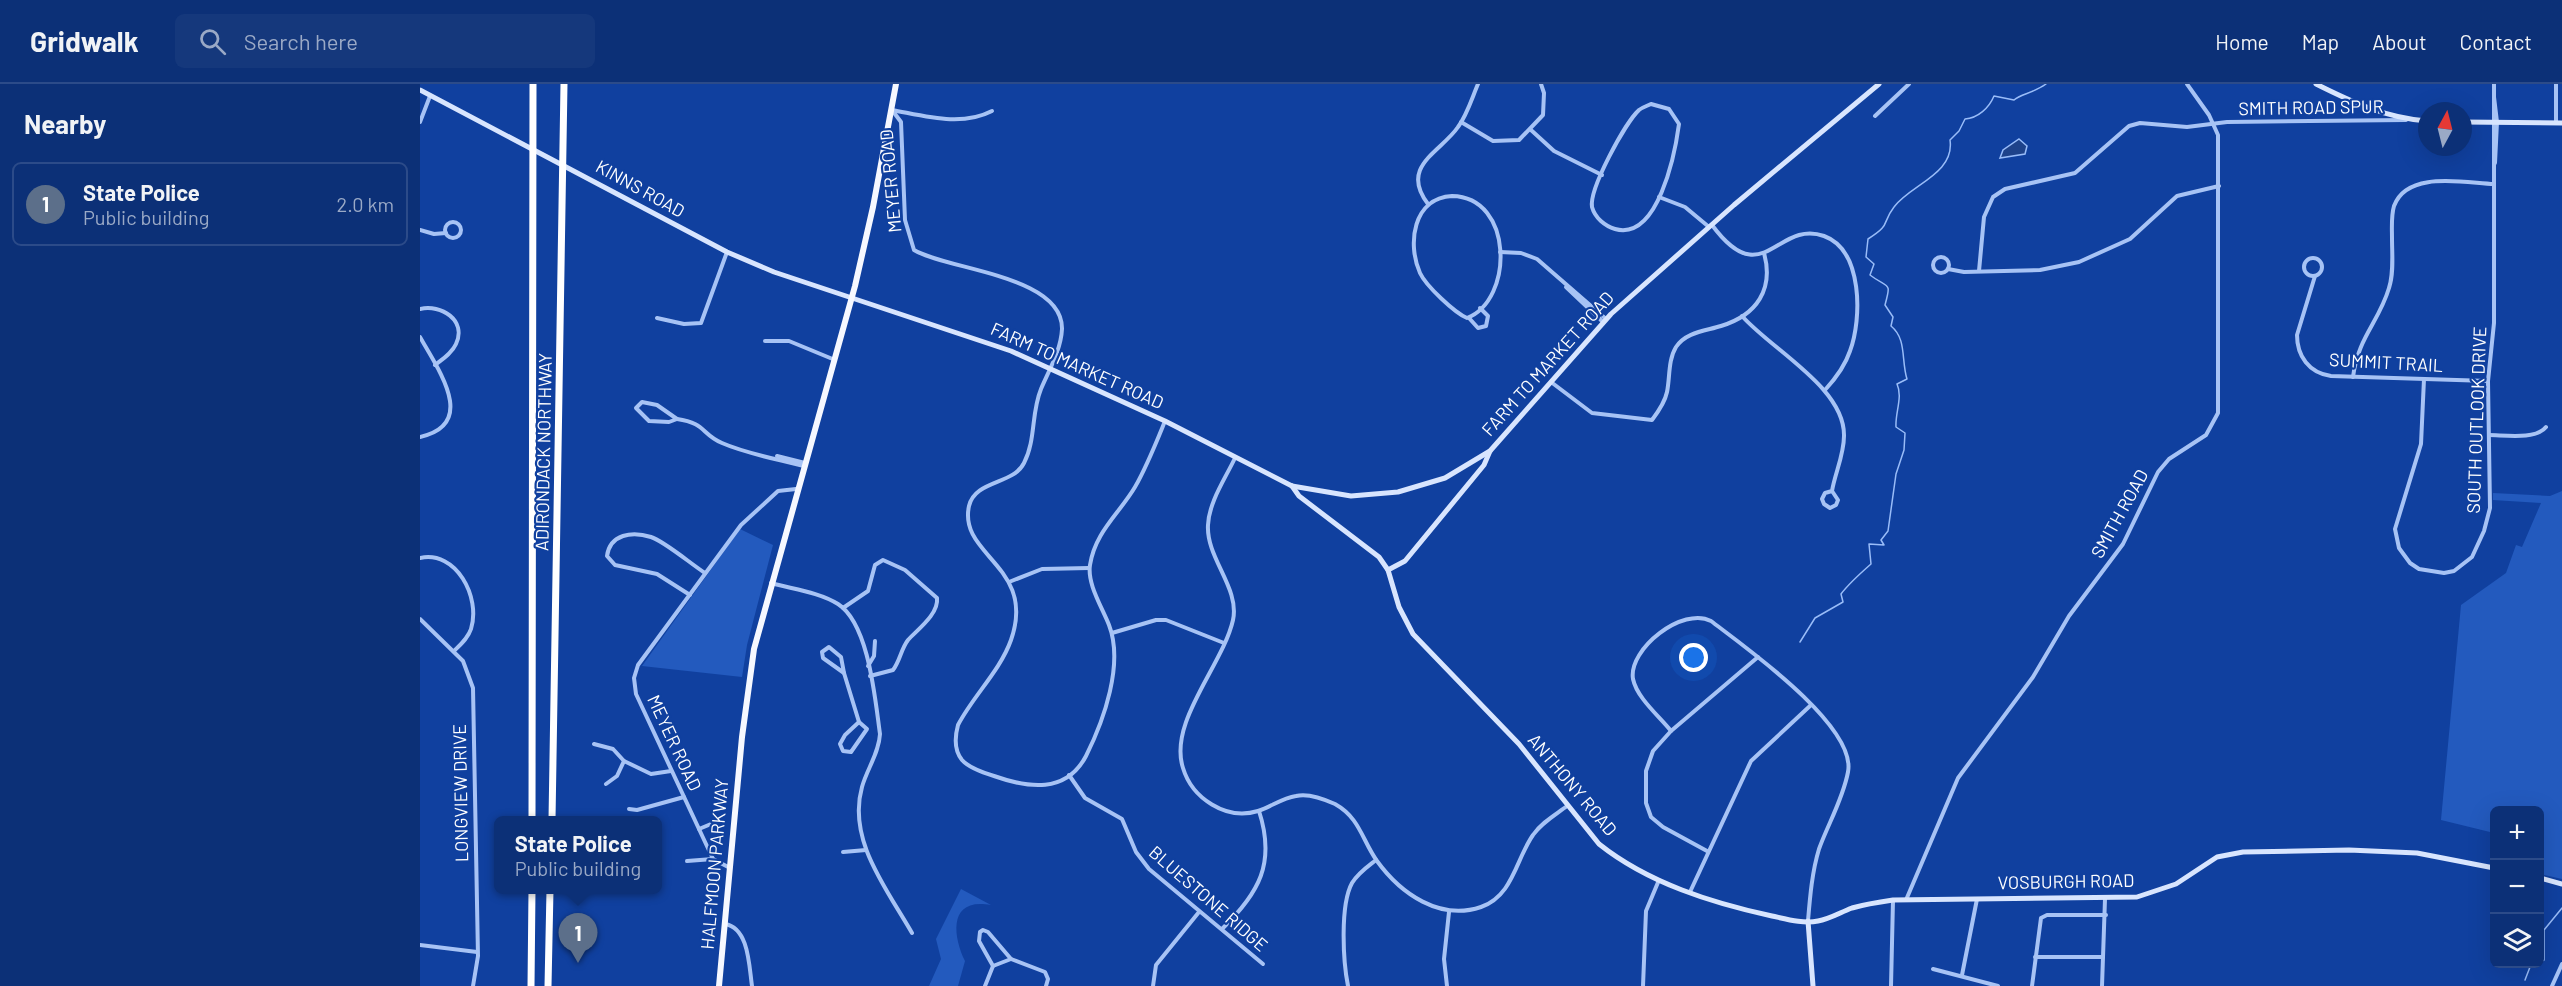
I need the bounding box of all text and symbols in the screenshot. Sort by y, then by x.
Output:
search box [175,14,595,68]
text: Gridwalk [30,24,139,58]
icon: search [196,25,229,58]
text: Search here [244,28,358,54]
text: Home [2215,29,2269,54]
text: Map [2302,29,2339,54]
text: About [2372,29,2427,54]
text: Contact [2460,29,2532,54]
street label: SMITH ROAD SPUR [2238,95,2384,119]
north arrow [2418,102,2472,156]
text: Nearby [24,108,106,139]
street label: MEYER ROAD [875,129,905,234]
street label: KINNS ROAD [592,155,689,222]
text: State Police [83,179,200,205]
text: 1 [42,192,49,216]
text: 2.0 km [337,192,394,216]
text: Public building [83,205,209,229]
street label: FARM TO MARKET ROAD [1477,287,1618,440]
street label: FARM TO MARKET ROAD [988,317,1167,413]
street label: SOUTH OUTLOOK DRIVE [2462,326,2490,514]
street label: SUMMIT TRAIL [2328,348,2444,376]
street label: ADIRONDACK NORTHWAY [530,353,556,551]
street label: SMITH ROAD [2086,465,2152,562]
your location [1679,643,1708,672]
street label: MEYER ROAD [643,691,707,794]
street label: LONGVIEW DRIVE [448,724,472,862]
street label: ANTHONY ROAD [1524,729,1622,840]
street label: HALFMOON PARKWAY [696,778,732,950]
map controls [2490,806,2544,968]
button: + [2490,806,2544,860]
popup [494,816,662,894]
text: State Police [515,830,632,856]
street label: BLUESTONE RIDGE [1145,841,1272,956]
text: Public building [515,856,641,880]
button: − [2490,860,2544,914]
street label: VOSBURGH ROAD [1998,869,2134,893]
pin: 1 [558,914,598,963]
button: layers [2490,914,2544,968]

